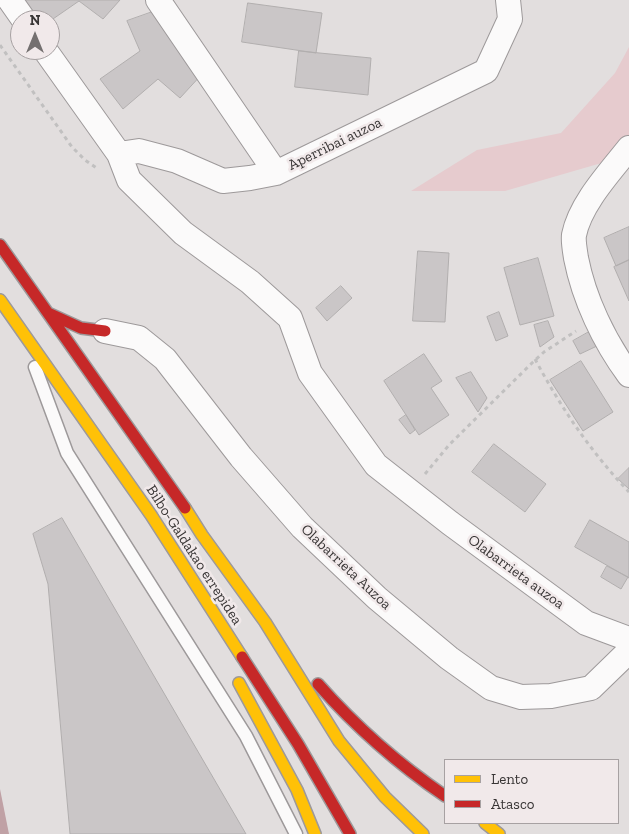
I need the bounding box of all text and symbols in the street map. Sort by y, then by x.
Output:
north arrow [10,10,60,60]
text: N [30,12,40,29]
street label: Aperribai auzoa [285,114,385,174]
street label: Bilbo-Galdakao errepidea [142,482,246,628]
street label: Olabarrieta Auzoa [297,520,395,614]
street label: Olabarrieta auzoa [464,531,568,613]
legend [444,759,619,824]
text: Lento [491,770,528,788]
text: Atasco [491,795,535,813]

